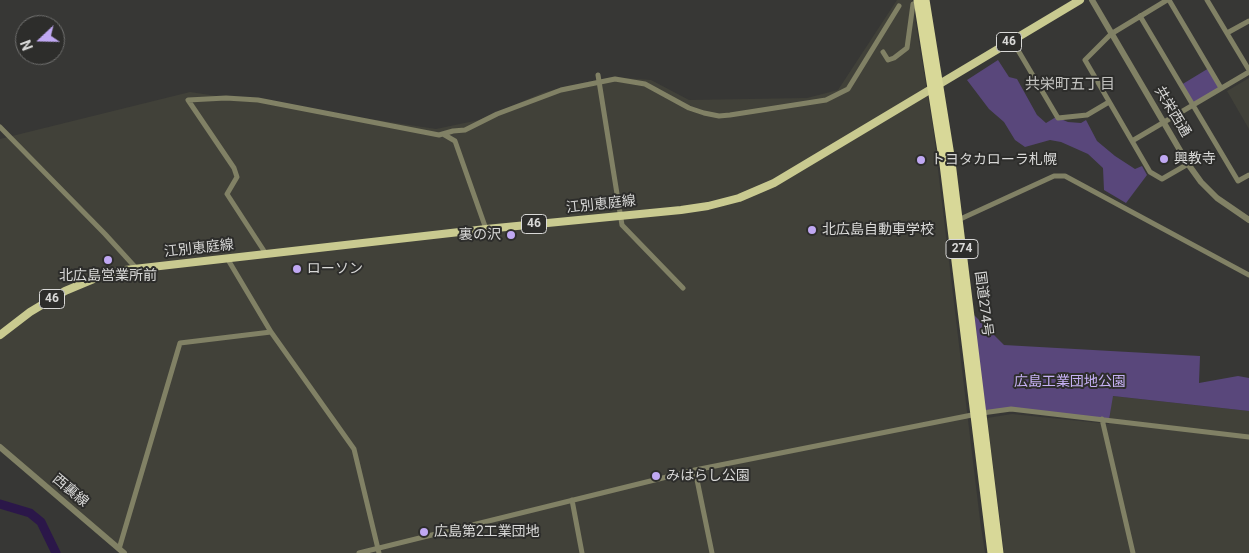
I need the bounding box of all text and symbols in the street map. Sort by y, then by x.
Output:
north arrow [15,15,65,65]
road number: 46 [996,32,1022,52]
text: N [18,38,36,53]
district label: 共栄町五丁目 [1025,76,1115,94]
street label: 共栄西通 [1150,84,1194,140]
place label: 興教寺 [1174,151,1216,167]
place label: トヨタカローラ札幌 [931,152,1057,168]
marker: 興教寺 [1158,153,1170,165]
marker: トヨタカローラ札幌 [915,154,927,166]
street label: 江別恵庭線 [565,193,637,217]
road number: 46 [522,214,546,233]
place label: 北広島自動車学校 [822,222,934,238]
marker: 北広島自動車学校 [806,224,818,236]
place label: 裏の沢 [459,227,501,243]
marker: 裏の沢 [505,229,517,241]
street label: 江別恵庭線 [163,237,235,261]
road number: 274 [946,240,978,258]
marker: 北広島営業所前 [102,254,114,266]
place label: ローソン [307,261,363,277]
marker: ローソン [291,263,303,275]
place label: 北広島営業所前 [59,268,157,284]
street label: 国道274号 [971,270,995,338]
road number: 46 [40,290,64,308]
park label: 広島工業団地公園 [1014,374,1126,390]
place label: みはらし公園 [666,468,750,484]
marker: みはらし公園 [650,470,662,482]
street label: 西裏線 [49,471,91,511]
place label: 広島第2工業団地 [434,524,540,540]
marker: 広島第2工業団地 [418,526,430,538]

